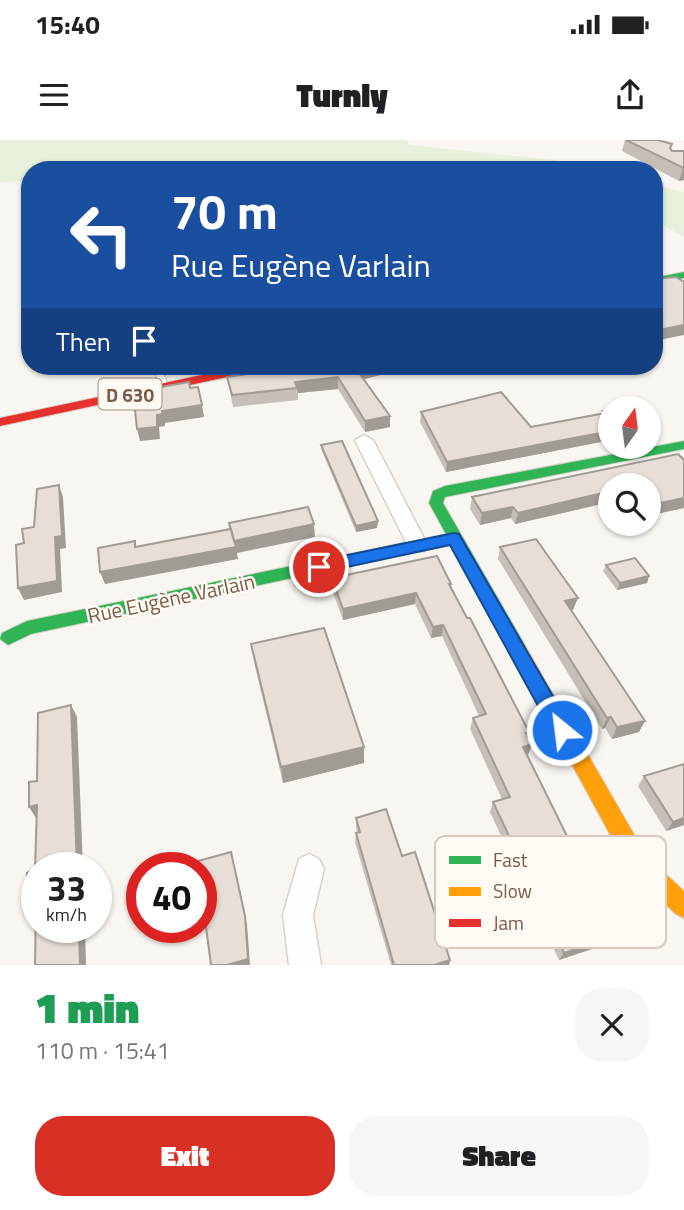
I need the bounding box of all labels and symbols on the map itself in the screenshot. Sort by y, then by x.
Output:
road number: D 630 [99,378,162,410]
north arrow [598,396,662,458]
pin [289,537,349,597]
street label: Rue Eugène Varlain [84,565,258,631]
position arrow [525,693,599,767]
legend [435,836,666,948]
text: Fast [493,845,528,874]
speed limit sign: 40 [126,852,217,943]
text: Slow [493,876,532,905]
text: Jam [493,908,524,937]

